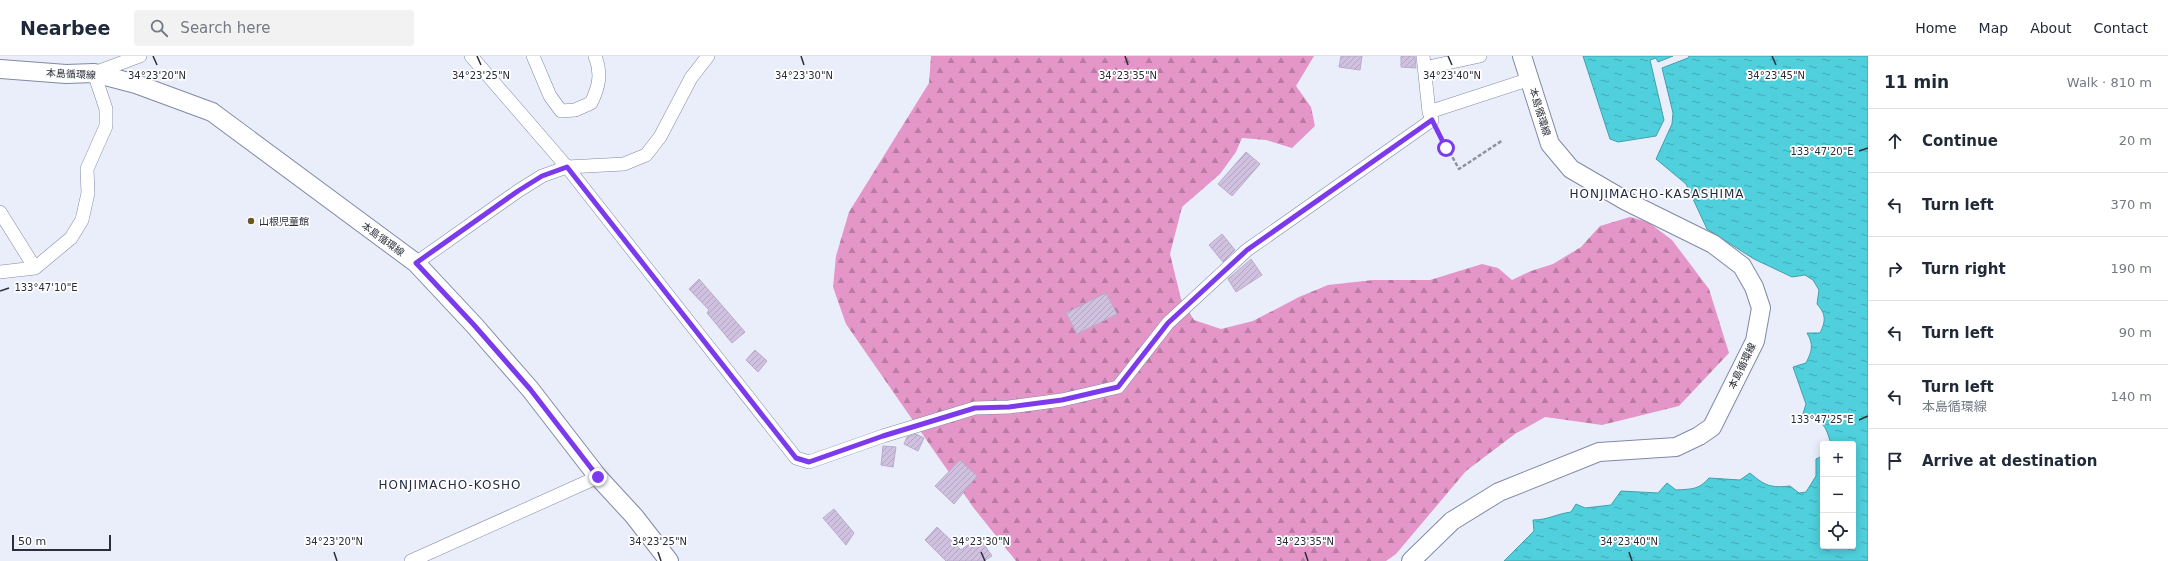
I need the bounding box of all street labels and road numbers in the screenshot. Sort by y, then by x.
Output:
street label: 本島循環線 [46,67,96,81]
street label: 本島循環線 [1527,86,1553,138]
street label: 本島循環線 [360,220,406,258]
street label: 本島循環線 [1726,341,1758,391]

